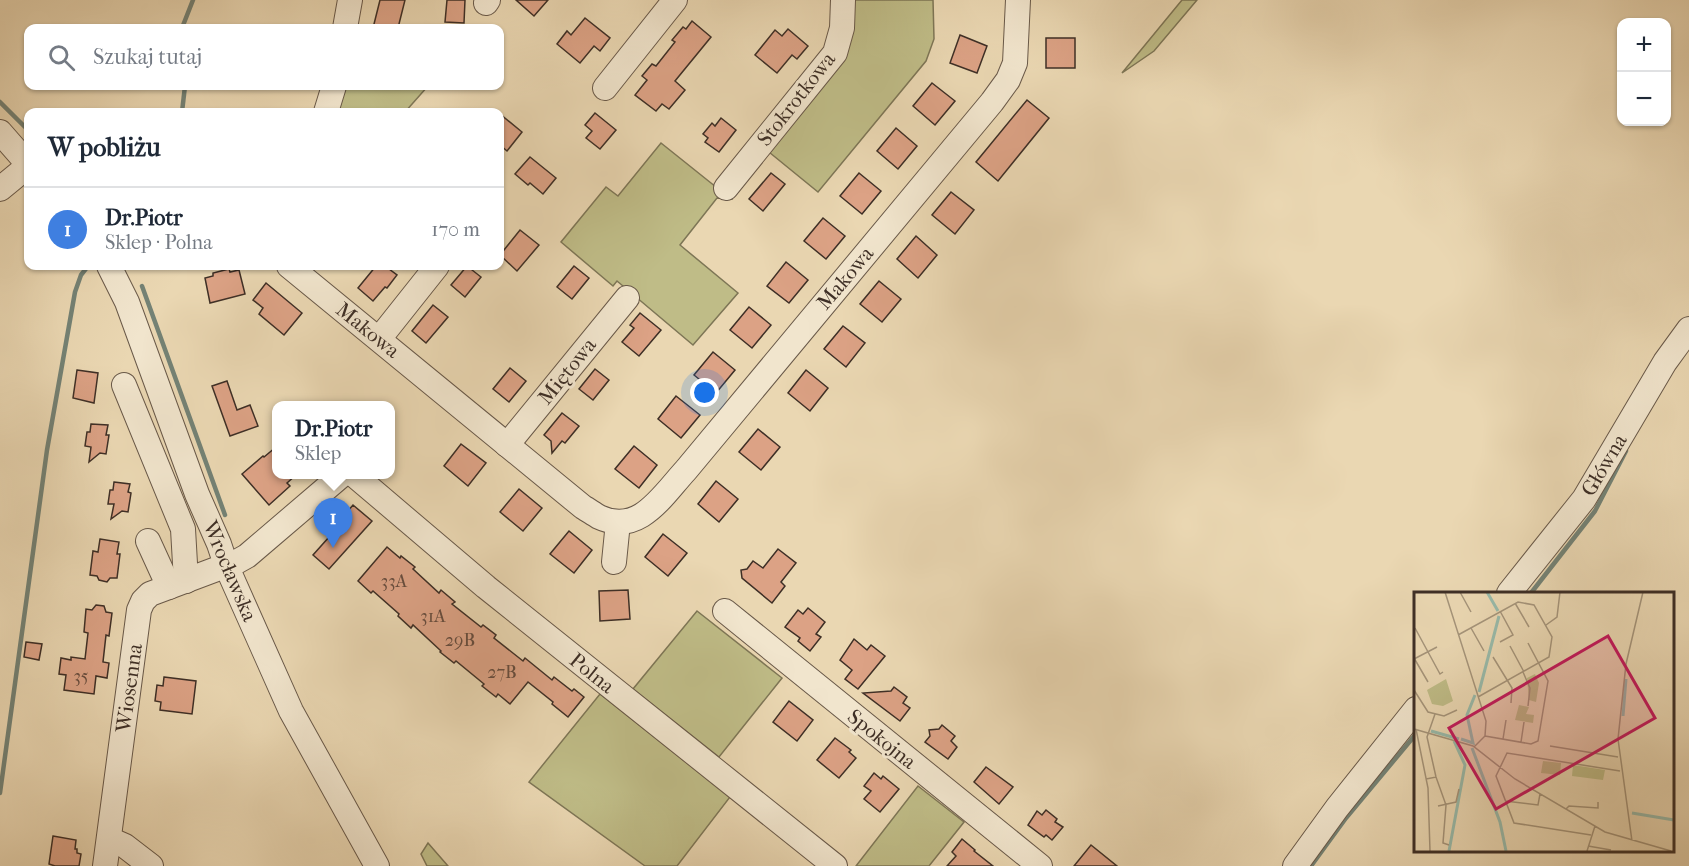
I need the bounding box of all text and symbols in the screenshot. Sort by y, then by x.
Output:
map controls [1617,18,1671,126]
button: + [1617,18,1671,72]
search box [24,24,504,90]
icon: search [45,41,78,74]
text: Szukaj tutaj [93,44,202,70]
street label: Stokrotkowa [752,47,840,151]
button: − [1617,72,1671,126]
text: W pobliżu [48,132,161,163]
text: Dr.Piotr [105,205,183,231]
text: 1 [64,218,71,241]
text: 170 m [431,218,480,241]
text: Sklep · Polna [105,231,212,254]
street label: Makowa [812,241,878,314]
street label: Makowa [331,297,405,363]
street label: Miętowa [533,333,601,409]
your location [690,378,719,407]
popup [272,401,395,479]
text: Dr.Piotr [295,416,372,442]
street label: Główna [1576,429,1632,500]
text: Sklep [295,442,341,465]
pin: 1 [314,498,352,548]
street label: Wrocławska [198,516,262,625]
house number: 33A [381,571,408,592]
inset map [1414,592,1674,851]
house number: 31A [420,606,446,627]
house number: 29B [445,630,475,651]
street label: Wiosenna [111,642,147,735]
street label: Polna [565,648,619,698]
house number: 27B [487,662,517,683]
house number: 35 [73,666,89,687]
street label: Spokojna [843,704,921,774]

